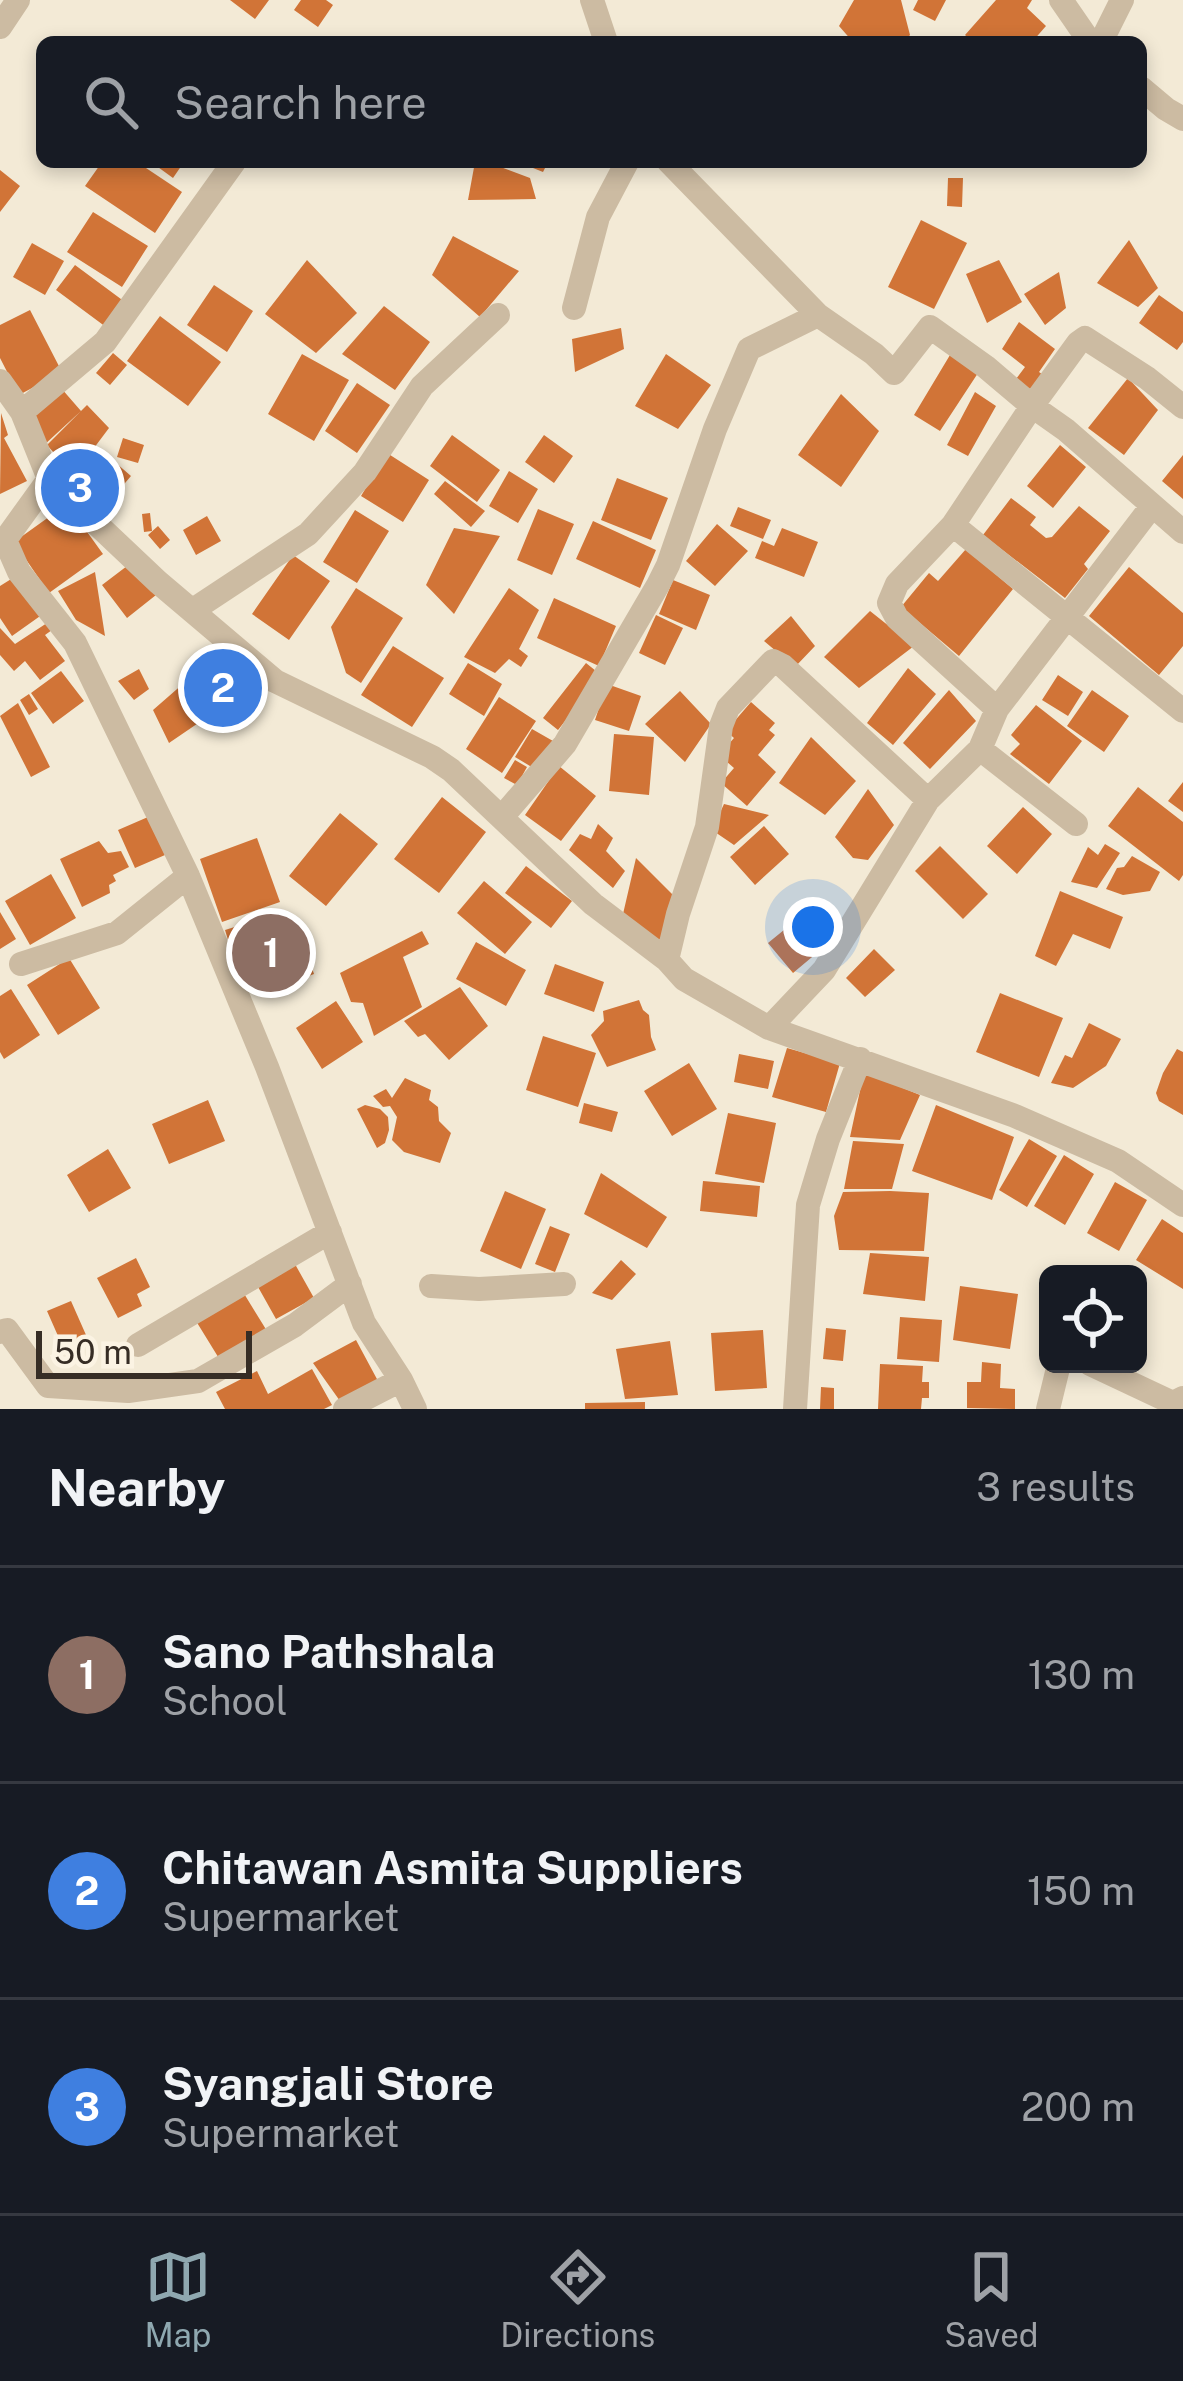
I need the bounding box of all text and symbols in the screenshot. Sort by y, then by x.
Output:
search box [36,36,1147,168]
icon: search [78,69,144,135]
text: Search here [174,76,427,129]
pin: 3 [41,443,119,533]
pin: 2 [184,643,262,733]
your location [783,897,843,957]
pin: 1 [232,908,310,998]
map controls [1039,1265,1147,1373]
button: locate [1039,1265,1147,1373]
scale bar [36,1325,252,1378]
text: 50 m [54,1333,132,1371]
text: Nearby [48,1458,225,1517]
text: 3 results [976,1464,1135,1510]
text: Sano Pathshala [162,1625,495,1678]
text: 1 [79,1652,95,1698]
text: 130 m [1028,1652,1135,1698]
text: School [162,1678,287,1724]
text: Chitawan Asmita Suppliers [162,1841,743,1894]
text: 2 [75,1868,99,1914]
text: 150 m [1027,1868,1135,1914]
text: Supermarket [162,1894,399,1940]
text: Syangjali Store [162,2057,494,2110]
text: 3 [74,2084,100,2130]
text: 200 m [1021,2084,1135,2130]
text: Supermarket [162,2110,399,2156]
tab: Map [144,2244,211,2354]
tab: Directions [500,2244,655,2354]
tab: Saved [944,2244,1039,2354]

